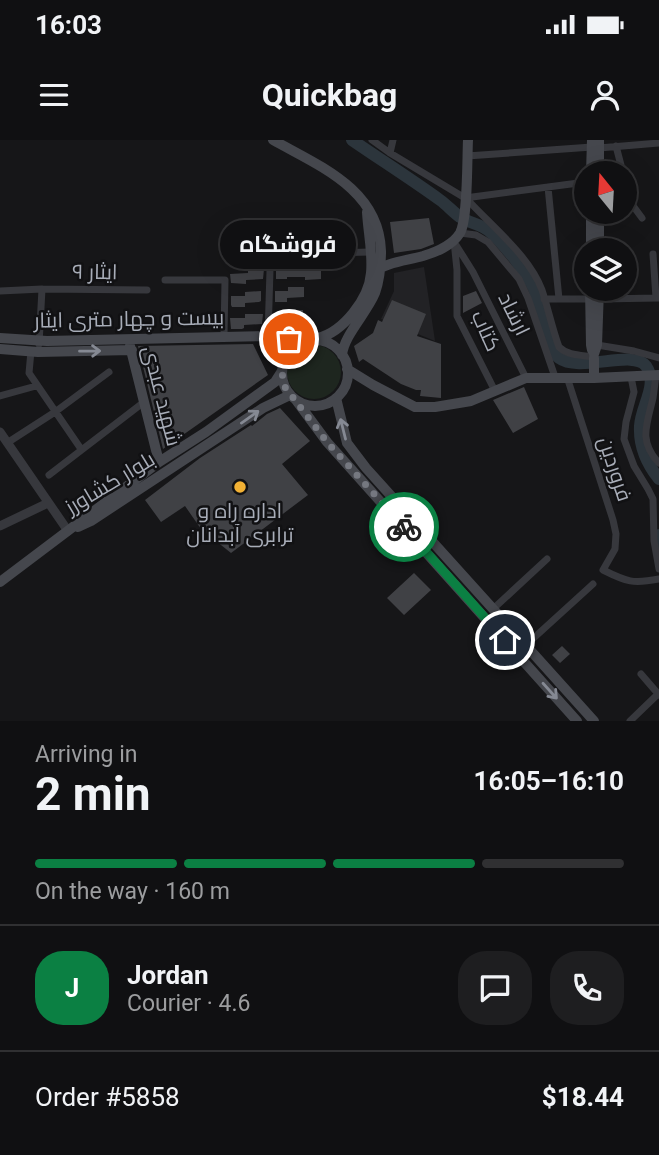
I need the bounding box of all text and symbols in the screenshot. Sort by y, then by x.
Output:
text: 16:03 [35,10,102,40]
icon: menu [35,76,73,114]
text: Quickbag [262,76,397,114]
icon: person [586,76,624,114]
north arrow [574,161,637,224]
map controls [574,161,637,301]
callout: فروشگاه [221,220,357,269]
text: فروشگاه [240,231,336,258]
button: layers [574,238,637,301]
street label: ایثار ۹ [72,260,118,284]
street label: ارشاد [493,289,535,339]
street label: بیست و چهار متری ایثار [33,305,224,335]
street label: کتاب [466,307,506,355]
pin [259,309,319,369]
icon: bag [270,320,308,358]
street label: شهید عبدی [137,343,186,449]
one-way arrow [79,344,102,358]
one-way arrow [240,410,259,424]
one-way arrow [336,418,349,441]
street label: فروردین [592,434,637,505]
street label: بلوار کشاورز [60,447,159,520]
marker: اداره راه و ترابری آبدانان [232,479,248,495]
courier [369,492,439,562]
place label: اداره راه و ترابری آبدانان [186,499,294,548]
icon: bike [385,508,423,546]
pin [475,610,535,670]
icon: home [486,621,524,659]
one-way arrow [542,682,558,700]
text: Arriving in [35,741,138,768]
text: 16:05–16:10 [474,766,624,796]
text: 2 min [35,767,151,821]
text: On the way · 160 m [35,878,230,905]
button: chat [458,951,532,1025]
button: phone [550,951,624,1025]
text: Jordan [127,960,209,990]
text: J [65,973,79,1003]
text: Courier · 4.6 [127,990,250,1017]
text: Order #5858 [35,1082,180,1112]
text: $18.44 [542,1082,624,1112]

